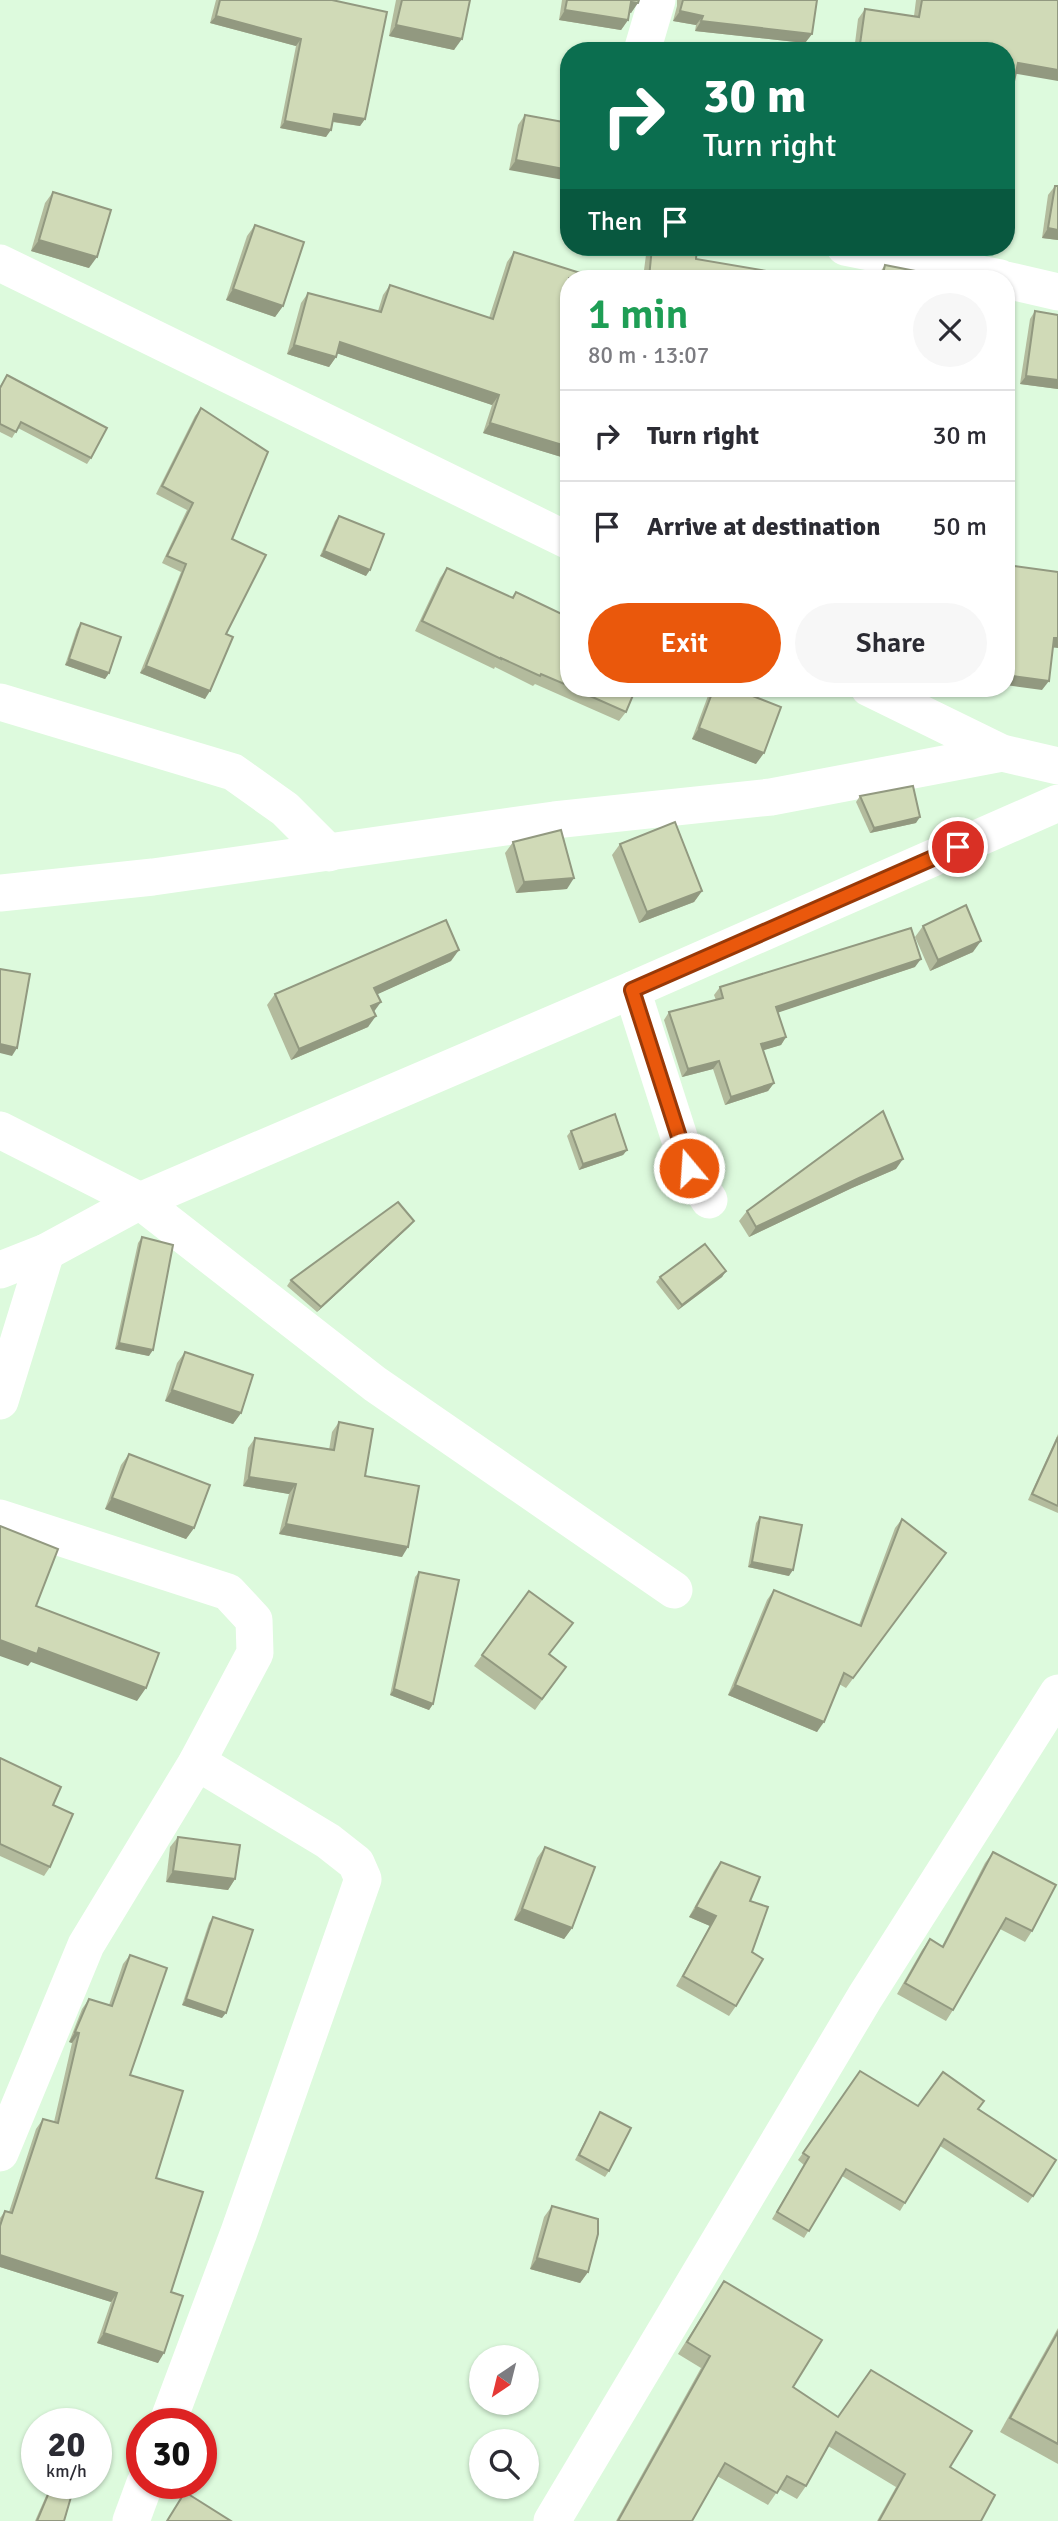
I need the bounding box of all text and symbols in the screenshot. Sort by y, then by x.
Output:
text: 30 m [703,66,806,126]
icon: right [588,70,679,161]
text: Turn right [703,126,836,165]
icon: arrive [656,203,694,241]
text: Then [588,206,642,238]
text: 1 min [588,289,689,340]
button: close [913,293,987,367]
text: 80 m · 13:07 [588,341,709,370]
icon: right [588,417,626,455]
text: Turn right [647,420,759,452]
text: 30 m [932,420,987,452]
icon: arrive [588,508,626,546]
text: Arrive at destination [647,511,880,543]
text: 50 m [932,511,987,543]
button: Exit [588,603,781,683]
button: Share [795,603,987,683]
pin [928,817,988,877]
icon: arrive [939,828,977,866]
position arrow [652,1131,726,1205]
north arrow [469,2345,539,2415]
map controls [469,2345,539,2499]
speed limit sign: 30 [126,2408,217,2499]
text: 20 [48,2423,85,2466]
button: search [469,2429,539,2499]
text: km/h [46,2460,87,2482]

